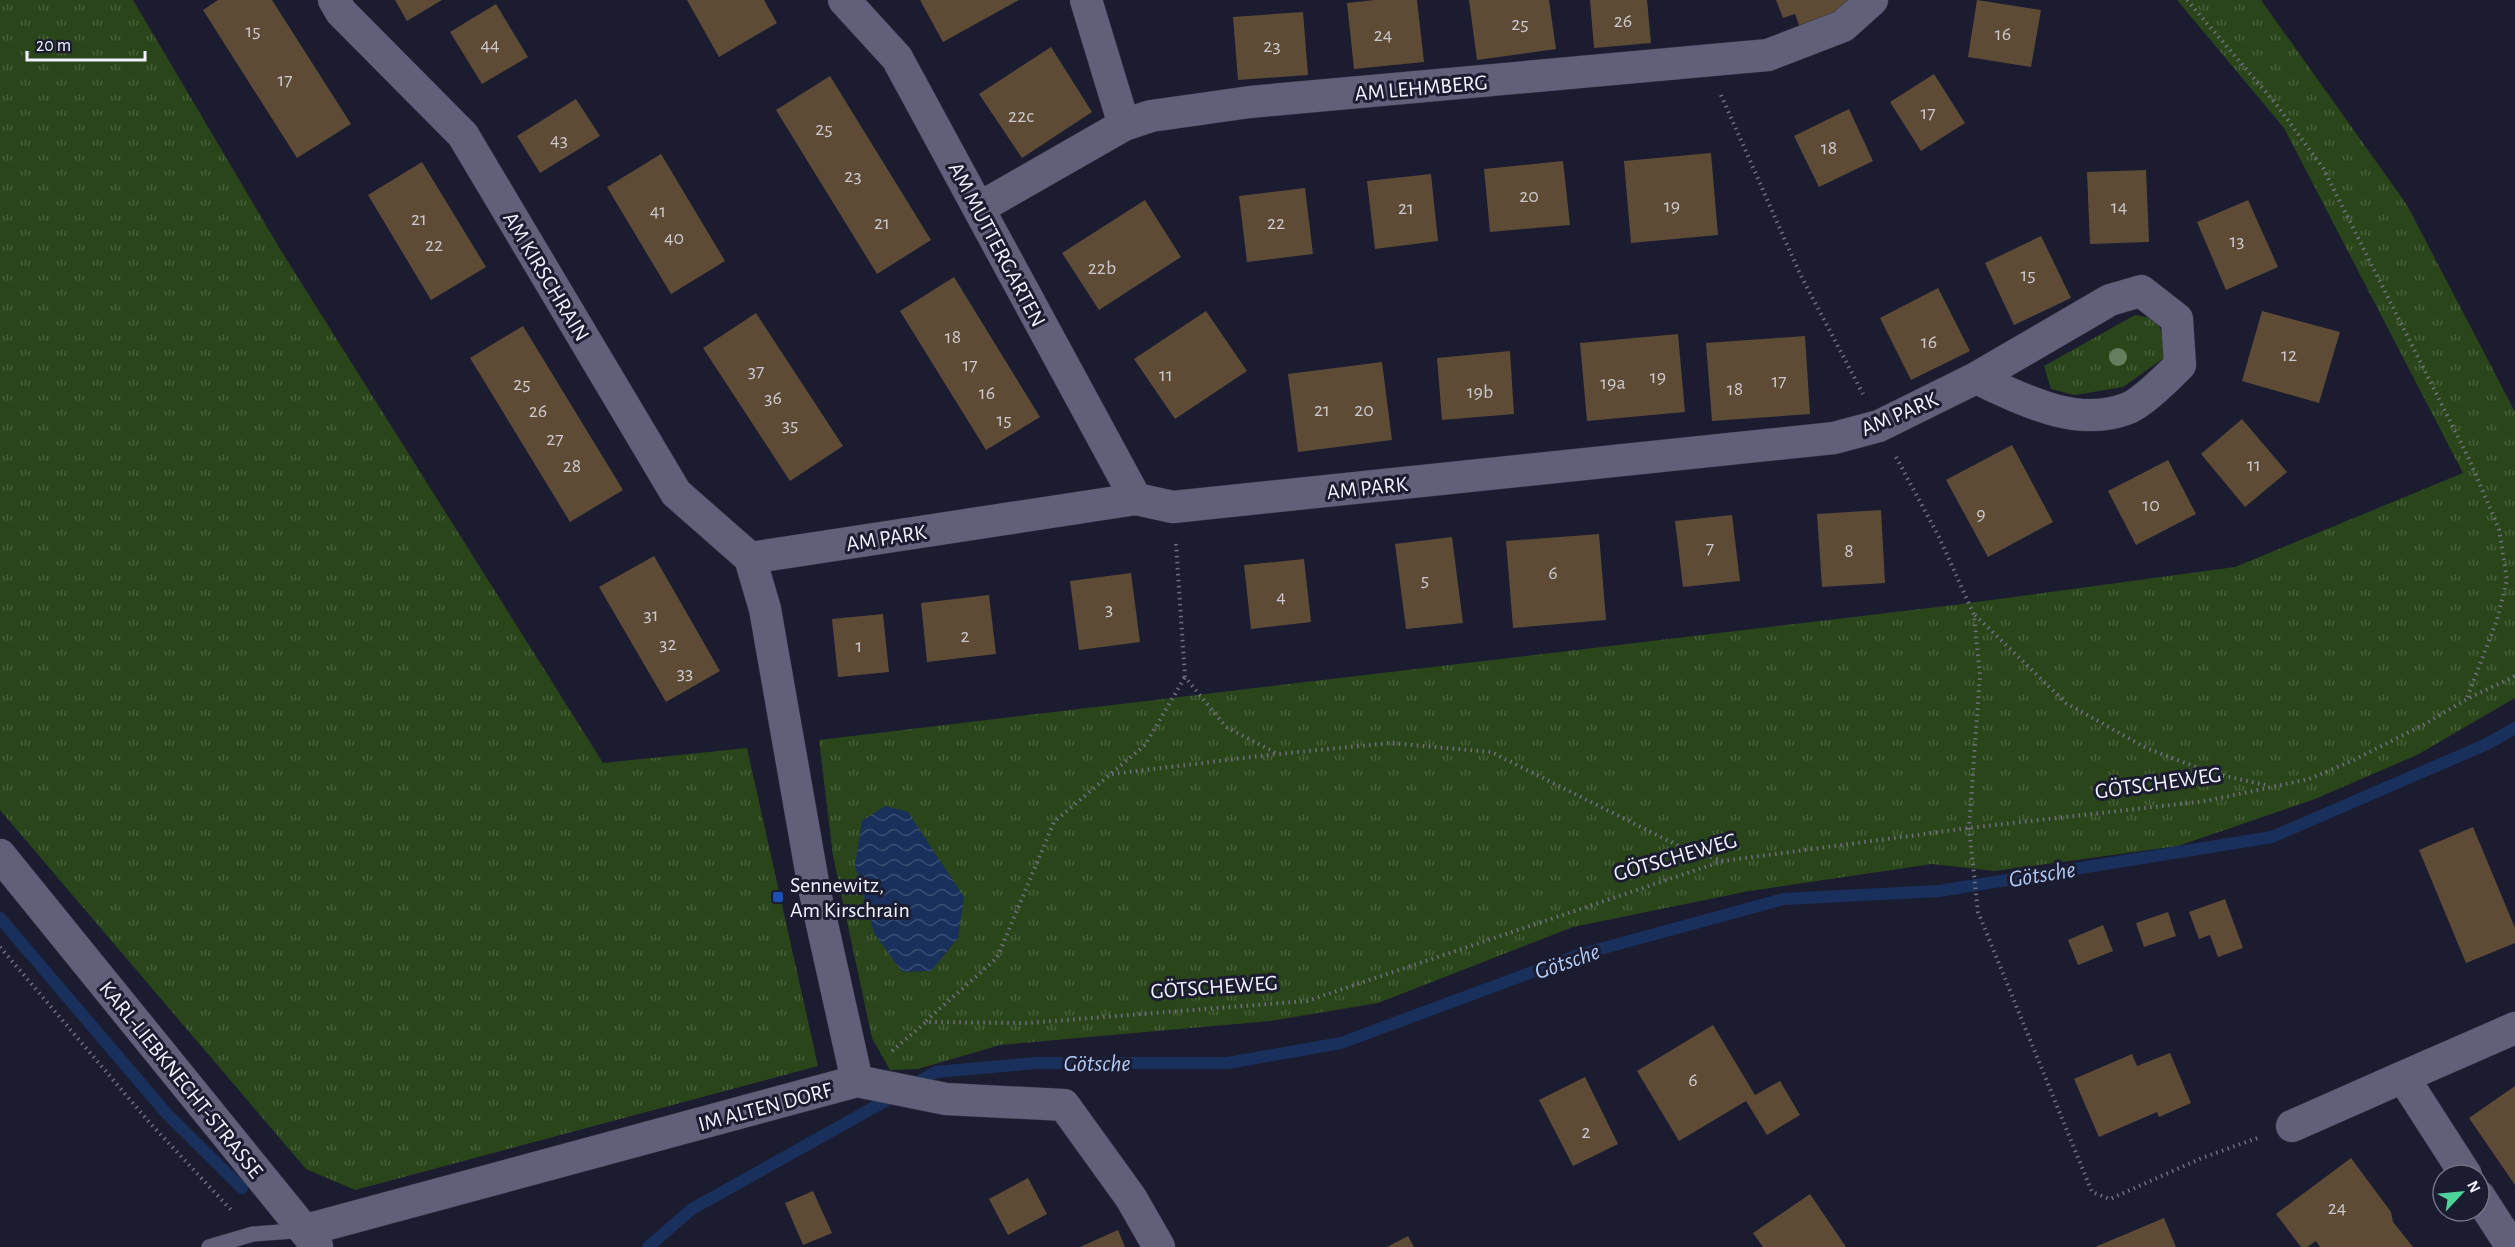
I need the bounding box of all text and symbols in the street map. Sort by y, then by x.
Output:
house number: 26 [1614,11,1632,31]
house number: 25 [1511,14,1529,34]
house number: 15 [245,21,261,41]
scale bar [27,24,146,62]
house number: 16 [1995,24,2011,44]
house number: 24 [1374,25,1392,45]
house number: 44 [480,35,500,55]
house number: 23 [1263,36,1281,56]
text: 20 m [36,37,71,55]
house number: 17 [277,70,293,90]
street label: AM LEHMBERG [1354,71,1489,105]
house number: 17 [1920,103,1936,123]
house number: 22c [1008,106,1034,126]
house number: 25 [815,119,833,139]
house number: 43 [550,130,568,150]
house number: 18 [1821,138,1837,158]
street label: AM MUTTERGARTEN [945,159,1050,330]
house number: 23 [844,166,862,186]
house number: 20 [1519,186,1539,206]
house number: 19 [1664,196,1680,216]
house number: 14 [2111,197,2127,217]
house number: 21 [1398,198,1414,218]
house number: 41 [650,201,666,221]
street label: AM KIRSCHRAIN [499,208,593,345]
house number: 21 [411,209,427,229]
house number: 21 [874,213,890,233]
house number: 22 [1267,213,1285,233]
house number: 40 [664,228,684,248]
house number: 13 [2229,231,2245,251]
house number: 22 [425,235,443,255]
house number: 22b [1088,258,1116,278]
house number: 15 [2020,265,2036,285]
house number: 18 [945,327,961,347]
house number: 16 [1921,332,1937,352]
house number: 12 [2281,345,2297,365]
house number: 17 [962,355,978,375]
house number: 37 [748,361,764,381]
house number: 11 [1159,365,1173,385]
house number: 19 [1650,367,1666,387]
house number: 17 [1771,371,1787,391]
house number: 19a [1600,373,1626,393]
house number: 25 [513,374,531,394]
house number: 18 [1727,379,1743,399]
house number: 19b [1467,382,1493,402]
house number: 16 [979,383,995,403]
house number: 36 [764,388,782,408]
street label: AM PARK [1858,388,1942,440]
house number: 21 [1314,400,1330,420]
house number: 20 [1354,400,1374,420]
house number: 26 [529,401,547,421]
house number: 15 [996,410,1012,430]
house number: 35 [782,415,798,435]
house number: 27 [546,429,564,449]
house number: 11 [2247,455,2261,475]
house number: 28 [563,456,581,476]
street label: AM PARK [1326,473,1409,503]
house number: 10 [2142,495,2160,515]
house number: 9 [1976,504,1986,524]
street label: AM PARK [844,521,929,555]
house number: 7 [1706,538,1714,558]
house number: 8 [1844,541,1854,561]
house number: 6 [1548,563,1558,583]
house number: 5 [1421,570,1429,590]
house number: 4 [1276,587,1286,607]
house number: 3 [1105,599,1113,619]
house number: 31 [643,605,659,625]
house number: 2 [960,626,970,646]
house number: 32 [659,634,677,654]
house number: 1 [856,636,862,656]
house number: 33 [677,663,693,683]
street label: GÖTSCHEWEG [2094,763,2223,803]
street label: GÖTSCHEWEG [1611,829,1739,885]
water label: Götsche [2007,858,2077,892]
place label: Sennewitz, Am Kirschrain [790,874,910,921]
marker: Sennewitz, Am Kirschrain [771,890,785,904]
water label: Götsche [1532,940,1603,984]
street label: GÖTSCHEWEG [1150,972,1278,1002]
street label: KARL-LIEBKNECHT-STRASSE [95,977,268,1183]
water label: Götsche [1063,1052,1131,1076]
house number: 6 [1688,1070,1698,1090]
street label: IM ALTEN DORF [696,1078,835,1135]
house number: 2 [1581,1122,1591,1142]
north arrow [2431,1163,2491,1223]
text: N [2464,1178,2483,1195]
house number: 24 [2328,1198,2346,1218]

